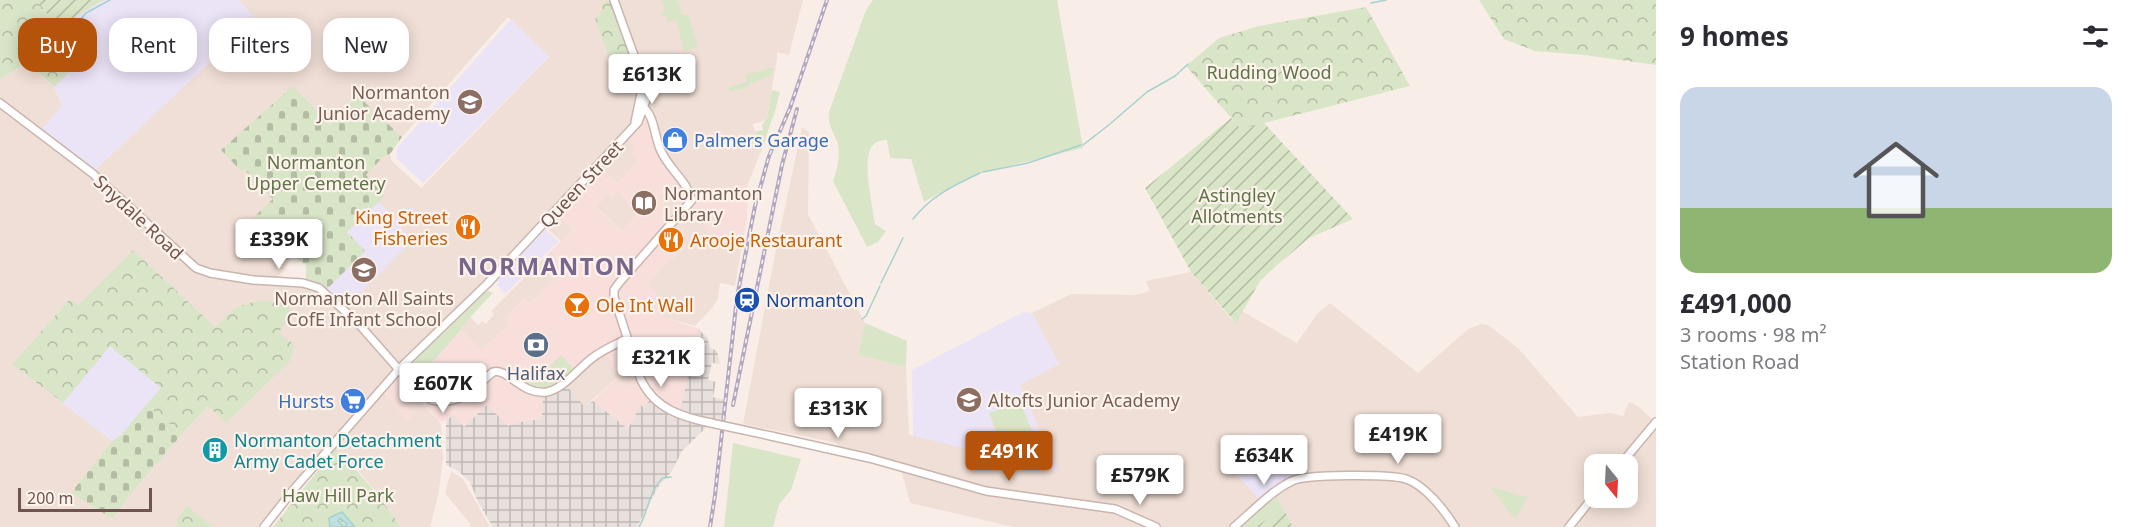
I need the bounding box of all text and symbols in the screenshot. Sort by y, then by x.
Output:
chip: Buy [18,18,97,72]
chip: Rent [109,18,197,72]
chip: Filters [209,18,311,72]
chip: New [323,18,409,72]
text: 9 homes [1680,18,1789,54]
icon: filters [2079,20,2112,53]
pin: £613K [610,54,694,105]
text: £613K [622,60,682,87]
park label: Rudding Wood [1206,60,1332,84]
place label: Normanton Junior Academy [316,80,451,125]
school or university icon: Normanton Junior Academy [455,87,485,117]
shop icon: Palmers Garage [660,125,690,155]
icon: home [1842,126,1950,234]
place label: Palmers Garage [694,128,829,152]
street label: Queen Street [534,135,628,233]
park label: Normanton Upper Cemetery [246,150,386,195]
street label: Snydale Road [89,169,189,265]
place label: Normanton Library [664,181,763,226]
park label: Astingley Allotments [1191,183,1283,228]
library icon: Normanton Library [629,188,659,218]
place label: King Street Fisheries [355,205,448,250]
restaurant icon: King Street Fisheries [453,212,483,242]
pin: £339K [237,219,321,270]
text: £339K [249,225,309,252]
restaurant icon: Arooje Restaurant [656,225,686,255]
place label: Arooje Restaurant [690,228,843,252]
district label: NORMANTON [458,249,636,282]
school or university icon: Normanton All Saints CofE Infant School [349,255,379,285]
station icon: Normanton [732,285,762,315]
text: £491,000 [1680,285,1792,321]
place label: Normanton All Saints CofE Infant School [274,286,454,331]
place label: Normanton [766,288,865,312]
bar icon: Ole Int Wall [562,290,592,320]
place label: Ole Int Wall [596,293,694,317]
text: 3 rooms · 98 m² [1680,321,1827,348]
bank icon: Halifax [521,330,551,360]
pin: £321K [619,337,703,388]
text: £321K [631,343,691,370]
text: Station Road [1680,348,1800,375]
place label: Halifax [507,361,566,385]
pin: £607K [401,363,485,414]
text: £607K [413,369,473,396]
school or university icon: Altofts Junior Academy [954,385,984,415]
supermarket icon: Hursts [338,386,368,416]
pin: £313K [796,388,880,439]
place label: Altofts Junior Academy [988,388,1181,412]
place label: Hursts [278,389,334,413]
text: £313K [808,394,868,421]
pin: £419K [1356,414,1440,465]
text: £419K [1368,420,1428,447]
place label: Normanton Detachment Army Cadet Force [234,428,442,473]
pin: £491K [967,431,1051,482]
building icon: Normanton Detachment Army Cadet Force [200,435,230,465]
pin: £634K [1222,435,1306,486]
text: £491K [979,437,1039,464]
text: £634K [1234,441,1294,468]
north arrow [1584,454,1638,508]
map controls [1584,454,1638,508]
pin: £579K [1098,455,1182,506]
text: £579K [1110,461,1170,488]
park label: Haw Hill Park [282,483,395,507]
scale bar [18,485,152,512]
text: 200 m [27,487,74,509]

